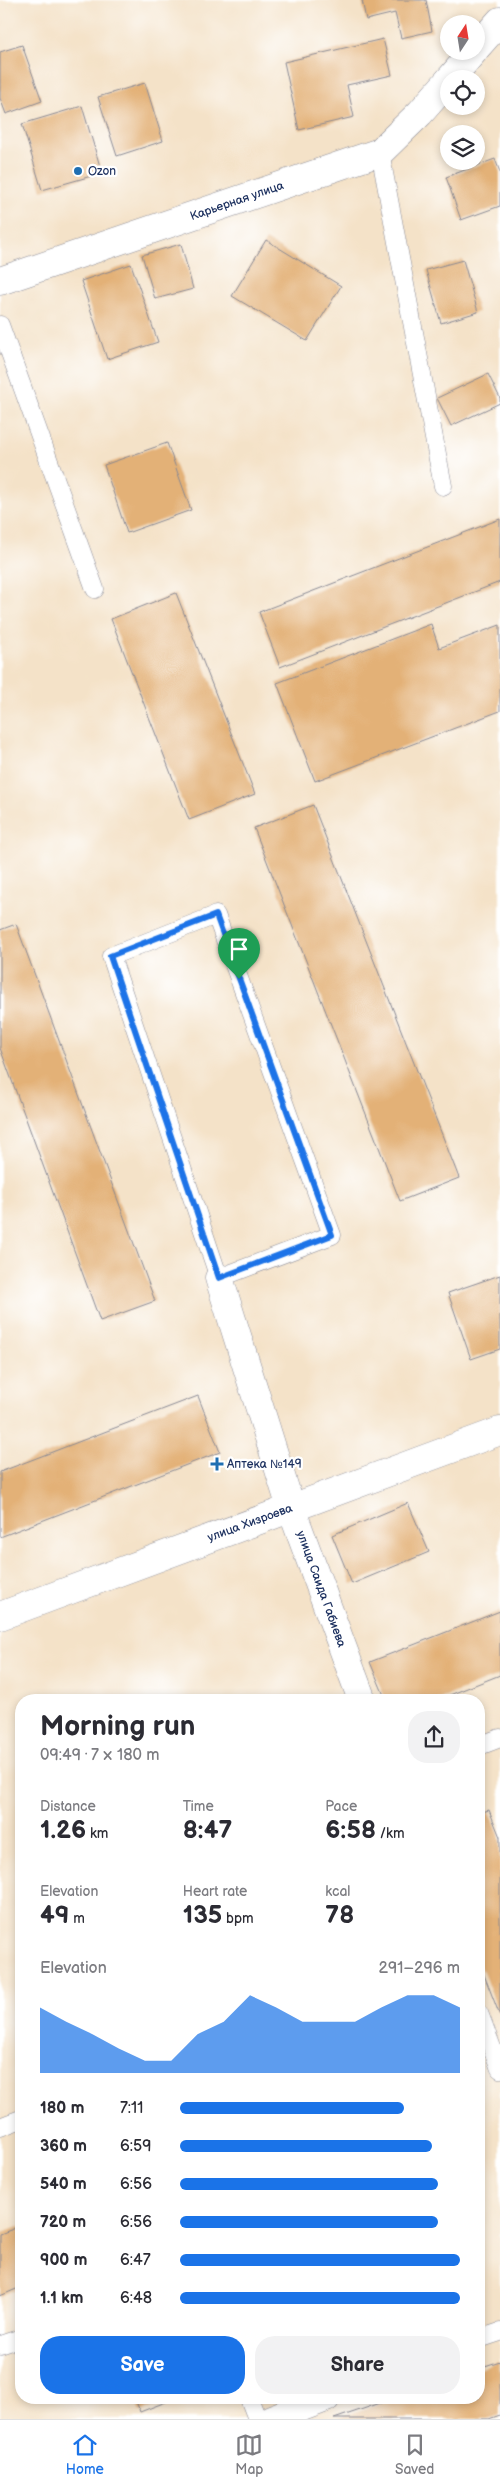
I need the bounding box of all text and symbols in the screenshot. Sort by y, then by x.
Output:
north arrow [440,15,485,60]
map controls [440,15,485,170]
button: locate [440,70,485,115]
button: layers [440,125,485,170]
place label: Ozon [88,164,116,179]
marker: Ozon [72,165,84,177]
street label: Карьерная улица [188,178,286,224]
pin [218,928,260,979]
icon: arrive [225,935,253,963]
place label: Аптека №149 [226,1457,302,1472]
marker: Аптека №149 [211,1458,223,1470]
street label: улица Хизроева [205,1501,295,1545]
street label: улица Саида Габиева [293,1529,349,1649]
text: Morning run [40,1710,195,1743]
button: share [408,1711,460,1763]
text: 09:49 · 7 × 180 m [40,1746,160,1765]
text: Distance [40,1798,96,1815]
text: Time [183,1798,214,1815]
text: Pace [325,1798,357,1815]
text: 1.26 [40,1815,86,1846]
text: 8:47 [183,1815,232,1846]
text: 6:58 [325,1815,376,1846]
text: km [86,1825,108,1842]
text: /km [376,1825,404,1842]
text: Elevation [40,1883,98,1900]
text: Heart rate [183,1883,247,1900]
text: kcal [325,1883,350,1900]
text: 49 [40,1900,69,1931]
text: 135 [183,1900,222,1931]
text: 78 [325,1900,354,1931]
text: m [69,1910,85,1927]
text: bpm [222,1910,254,1927]
text: Elevation [40,1959,107,1978]
text: 291–296 m [379,1959,460,1978]
text: 180 m [40,2099,84,2118]
text: 7:11 [120,2099,143,2118]
text: 360 m [40,2137,87,2156]
text: 6:59 [120,2137,151,2156]
text: 540 m [40,2175,87,2194]
text: 6:56 [120,2175,152,2194]
text: 720 m [40,2213,86,2232]
text: 6:56 [120,2213,152,2232]
text: 900 m [40,2251,87,2270]
text: 6:47 [120,2251,151,2270]
text: 1.1 km [40,2289,83,2308]
text: 6:48 [120,2289,152,2308]
button: Save [40,2336,245,2394]
button: Share [255,2336,460,2394]
tab: Home [66,2431,104,2478]
tab: Map [235,2431,263,2478]
tab: Saved [395,2431,434,2478]

